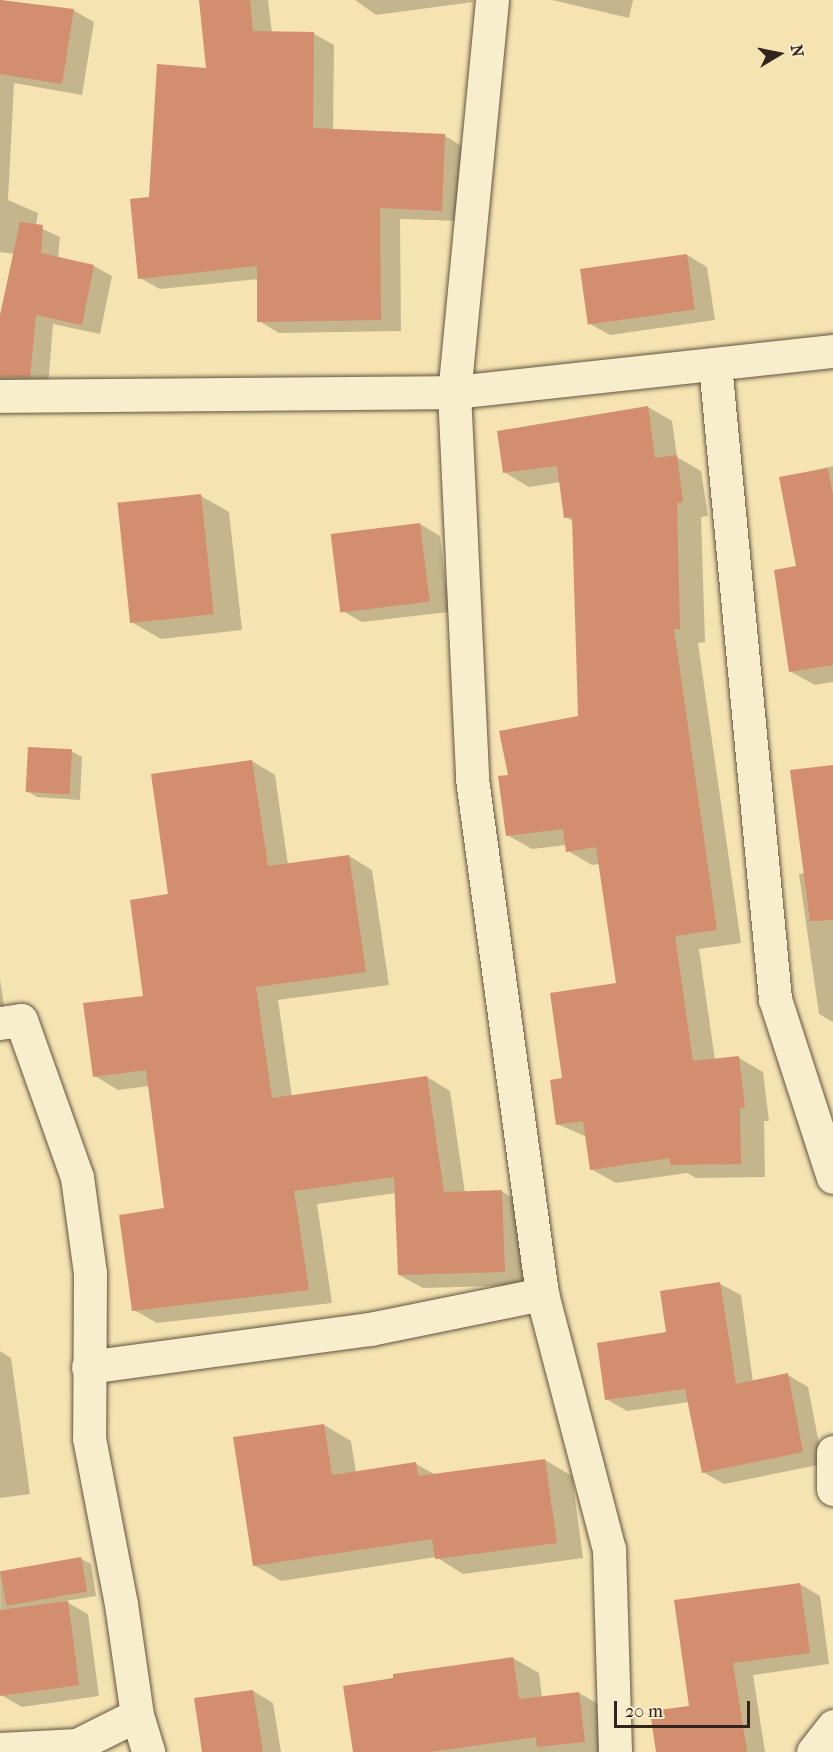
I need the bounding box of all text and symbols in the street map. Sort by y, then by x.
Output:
north arrow [749,24,809,84]
text: N [787,43,808,58]
scale bar [617,1689,754,1727]
text: 20 m [625,1701,663,1722]

